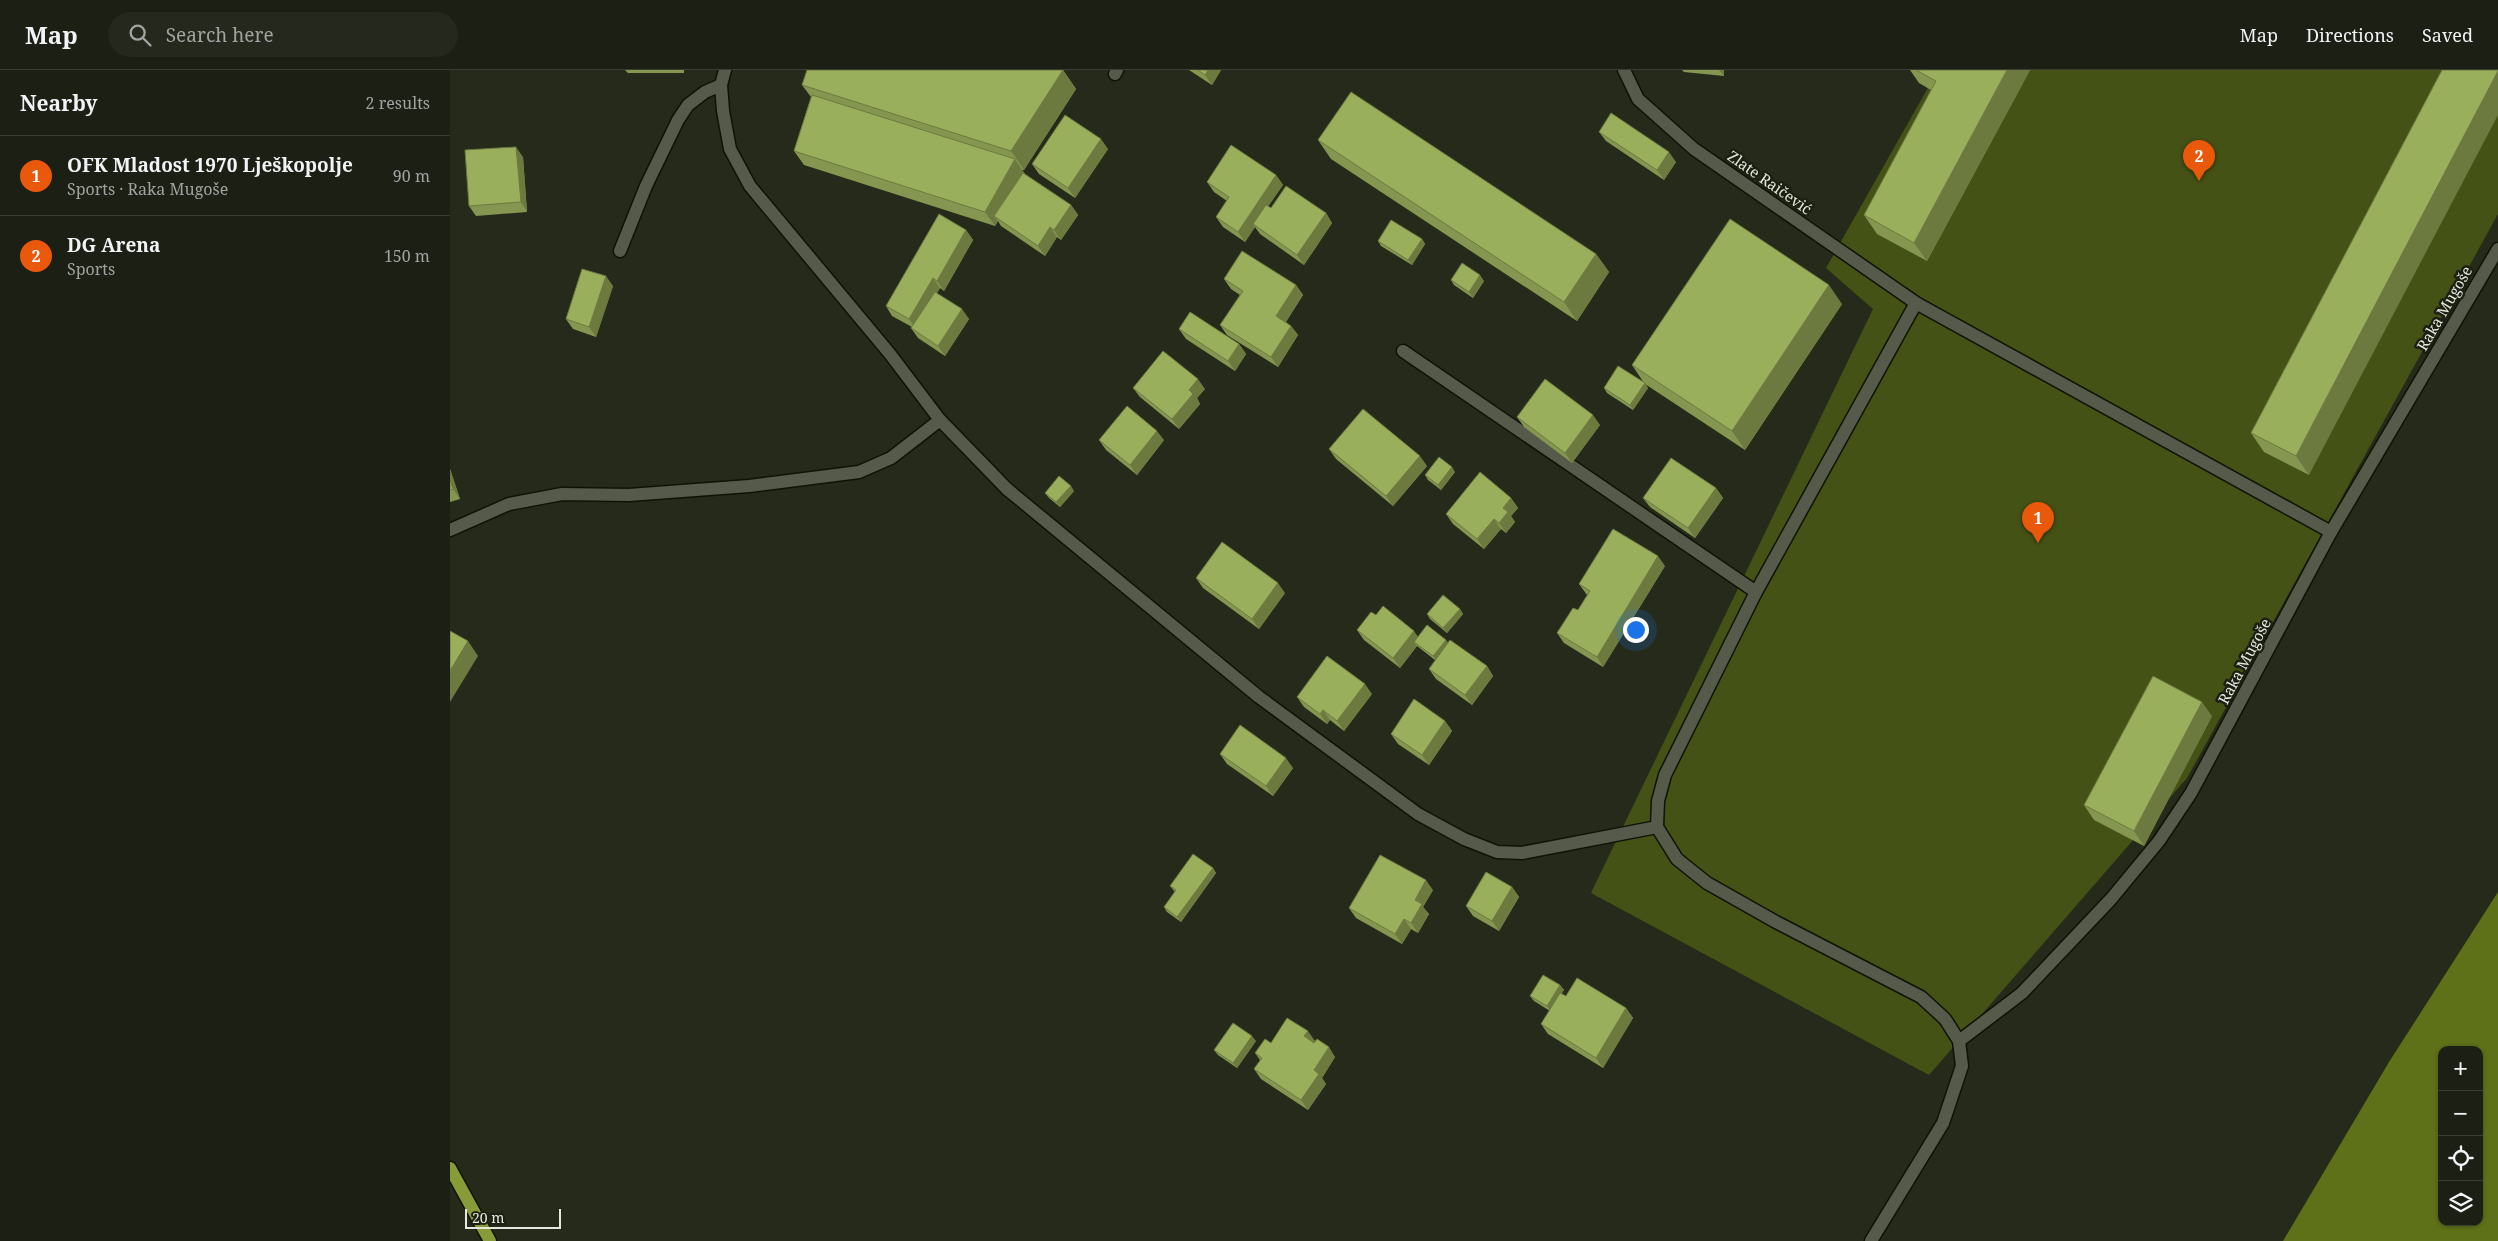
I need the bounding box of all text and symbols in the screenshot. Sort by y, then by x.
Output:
search box [108,12,458,57]
text: Map [25,18,78,51]
icon: search [126,21,154,49]
text: Search here [166,22,274,48]
text: Map [2240,23,2278,47]
text: Directions [2306,23,2394,47]
text: Saved [2422,23,2473,47]
text: Nearby [20,89,98,117]
text: 2 results [366,92,430,114]
pin: 2 [2183,140,2215,181]
street label: Zlate Raičević [1724,146,1816,218]
text: OFK Mladost 1970 Lješkopolje [67,152,353,178]
text: 1 [31,165,41,187]
text: 90 m [393,165,430,187]
text: Sports · Raka Mugoše [67,178,228,200]
text: DG Arena [67,232,160,258]
text: 2 [31,245,41,267]
text: 150 m [384,245,430,267]
text: Sports [67,258,115,280]
street label: Raka Mugoše [2412,262,2476,354]
pin: 1 [2022,502,2054,543]
street label: Raka Mugoše [2213,615,2275,707]
your location [1623,617,1649,643]
map controls [2438,1046,2483,1226]
button: + [2438,1046,2483,1091]
button: − [2438,1091,2483,1136]
button: locate [2438,1136,2483,1181]
button: layers [2438,1181,2483,1226]
scale bar [465,1206,561,1229]
text: 20 m [472,1208,505,1227]

